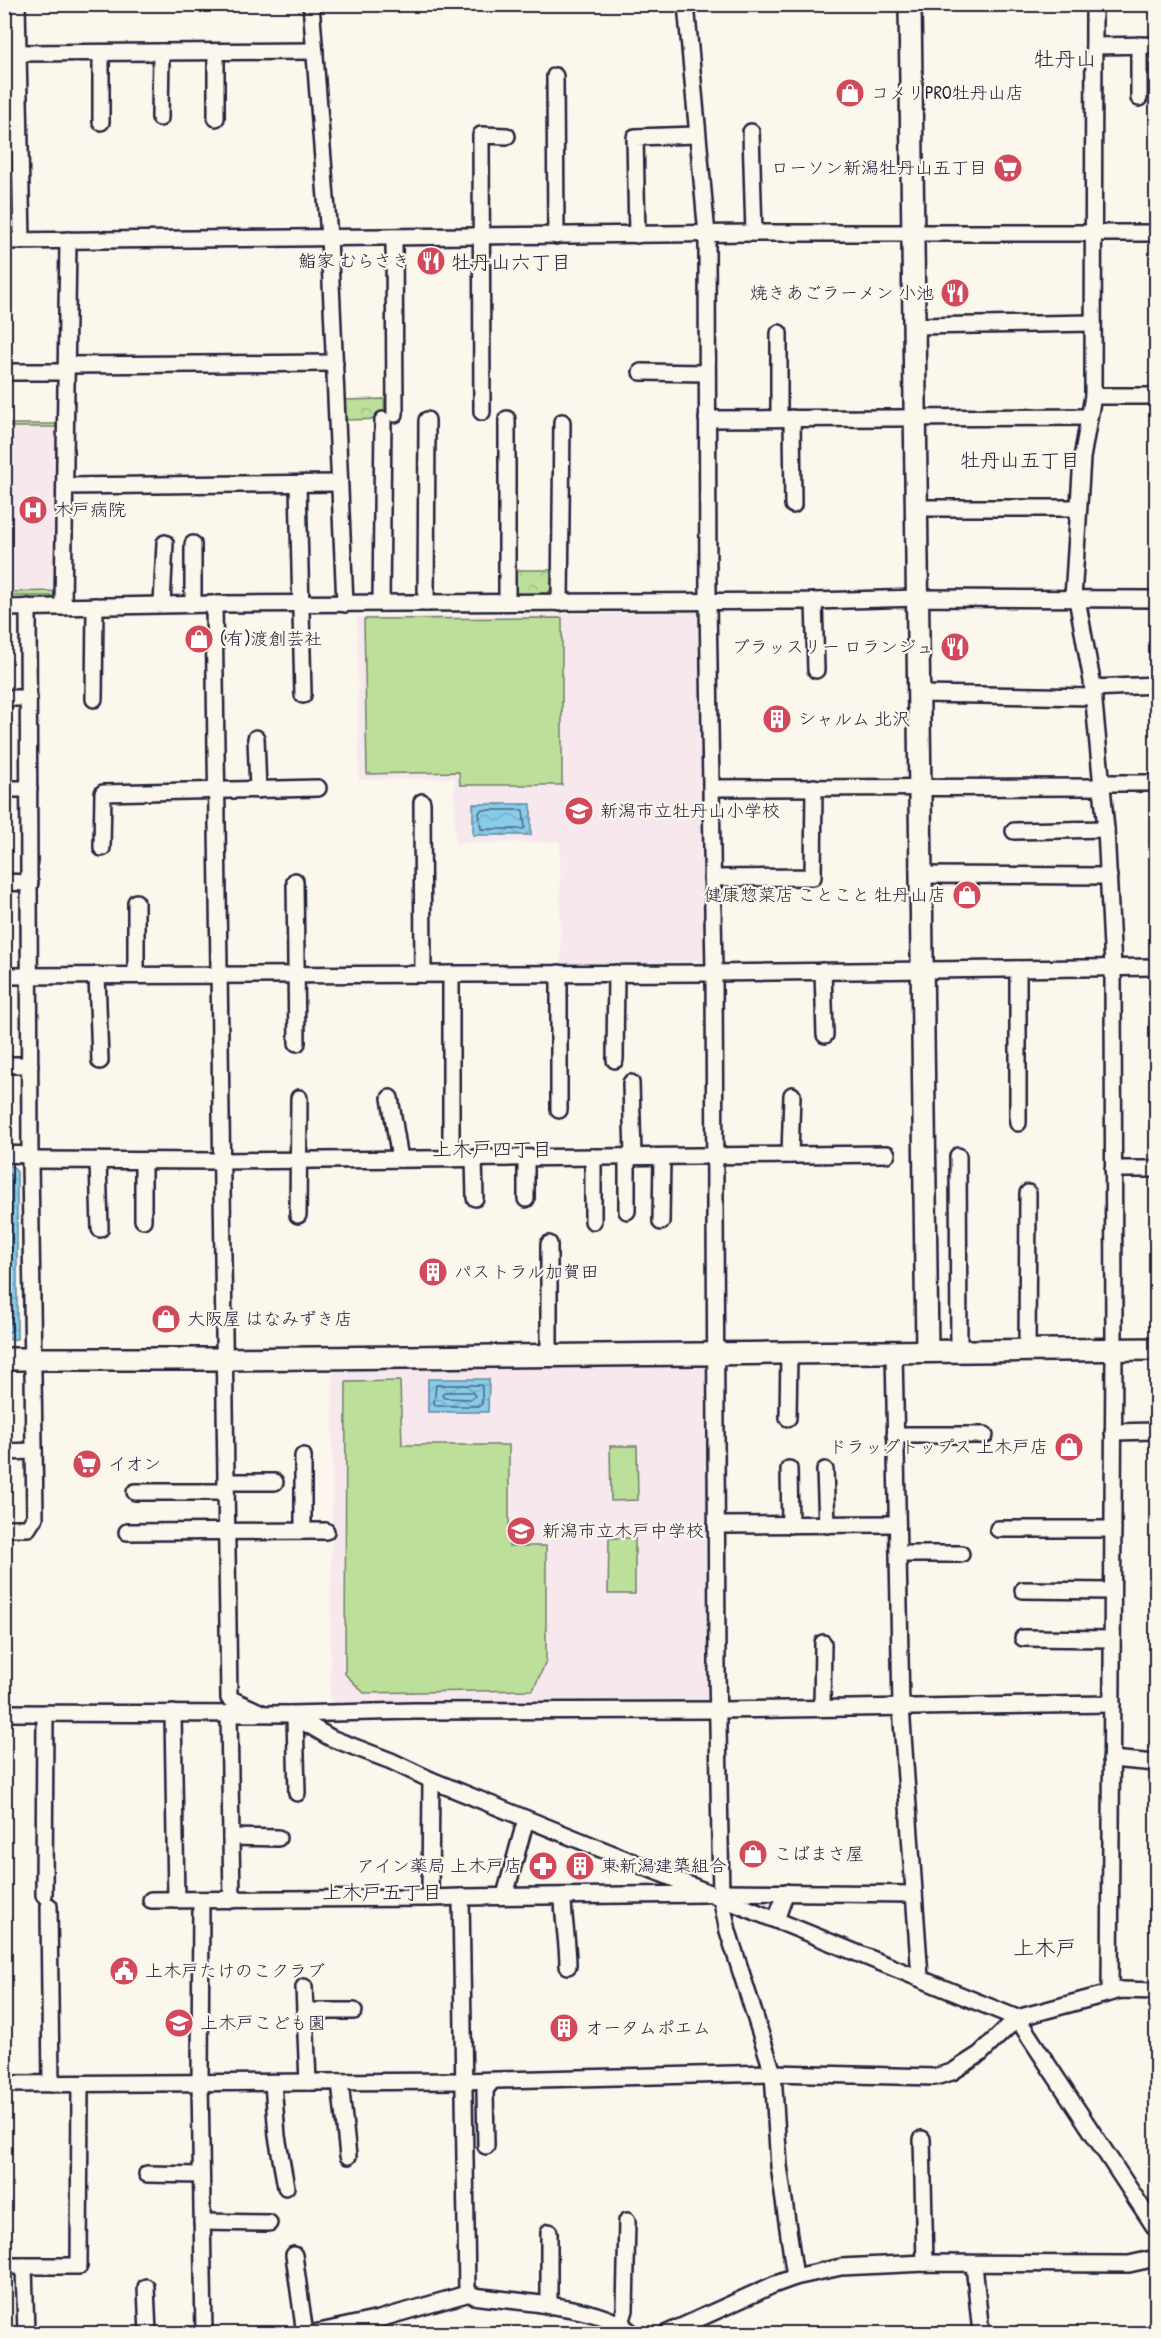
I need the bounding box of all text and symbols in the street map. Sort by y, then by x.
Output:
district label: 牡丹山 [1034,44,1097,73]
shop icon: コメリPRO牡丹山店 [834,77,866,109]
place label: コメリPRO牡丹山店 [871,80,1024,105]
supermarket icon: ローソン新潟牡丹山五丁目 [992,152,1024,184]
place label: ローソン新潟牡丹山五丁目 [771,155,987,180]
restaurant icon: 鮨家 むらさき [415,245,447,277]
place label: 鮨家 むらさき [299,248,410,273]
district label: 牡丹山六丁目 [451,248,571,275]
restaurant icon: 焼きあごラーメン 小池 [939,277,971,309]
place label: 焼きあごラーメン 小池 [750,280,934,305]
district label: 牡丹山五丁目 [960,446,1080,473]
hospital icon: 木戸病院 [17,494,49,526]
place label: 木戸病院 [54,497,126,522]
shop icon: (有)渡創芸社 [183,623,215,655]
place label: (有)渡創芸社 [220,626,323,651]
restaurant icon: ブラッスリー ロランジュ [939,631,971,663]
place label: ブラッスリー ロランジュ [732,634,934,659]
building icon: シャルム 北沢 [761,703,793,735]
place label: シャルム 北沢 [798,706,910,731]
school or university icon: 新潟市立牡丹山小学校 [563,795,595,827]
place label: 新潟市立牡丹山小学校 [600,798,780,823]
shop icon: 健康惣菜店 ことこと 牡丹山店 [951,879,983,911]
place label: 健康惣菜店 ことこと 牡丹山店 [704,882,946,907]
district label: 上木戸四丁目 [432,1135,552,1162]
building icon: パストラル加賀田 [417,1256,449,1288]
place label: パストラル加賀田 [454,1259,599,1284]
shop icon: 大阪屋 はなみずき店 [150,1303,182,1335]
place label: 大阪屋 はなみずき店 [187,1306,352,1331]
shop icon: ドラッグトップス 上木戸店 [1053,1431,1085,1463]
place label: ドラッグトップス 上木戸店 [829,1434,1048,1459]
supermarket icon: イオン [71,1448,103,1480]
place label: イオン [108,1451,161,1476]
school or university icon: 新潟市立木戸中学校 [505,1515,537,1547]
place label: 新潟市立木戸中学校 [542,1518,704,1543]
shop icon: こばまさ屋 [737,1838,769,1870]
place label: こばまさ屋 [774,1841,864,1866]
pharmacy icon: アイン薬局 上木戸店 [527,1850,559,1882]
building icon: 東新潟建築組合 [564,1850,596,1882]
place label: アイン薬局 上木戸店 [357,1853,522,1878]
place label: 東新潟建築組合 [601,1853,727,1878]
district label: 上木戸五丁目 [322,1878,442,1905]
district label: 上木戸 [1014,1933,1077,1962]
public building icon: 上木戸たけのこクラブ [108,1955,140,1987]
place label: 上木戸たけのこクラブ [145,1958,325,1983]
school or university icon: 上木戸こども園 [163,2007,195,2039]
place label: 上木戸こども園 [200,2010,326,2035]
building icon: オータムポエム [548,2012,580,2044]
place label: オータムポエム [585,2015,711,2040]

